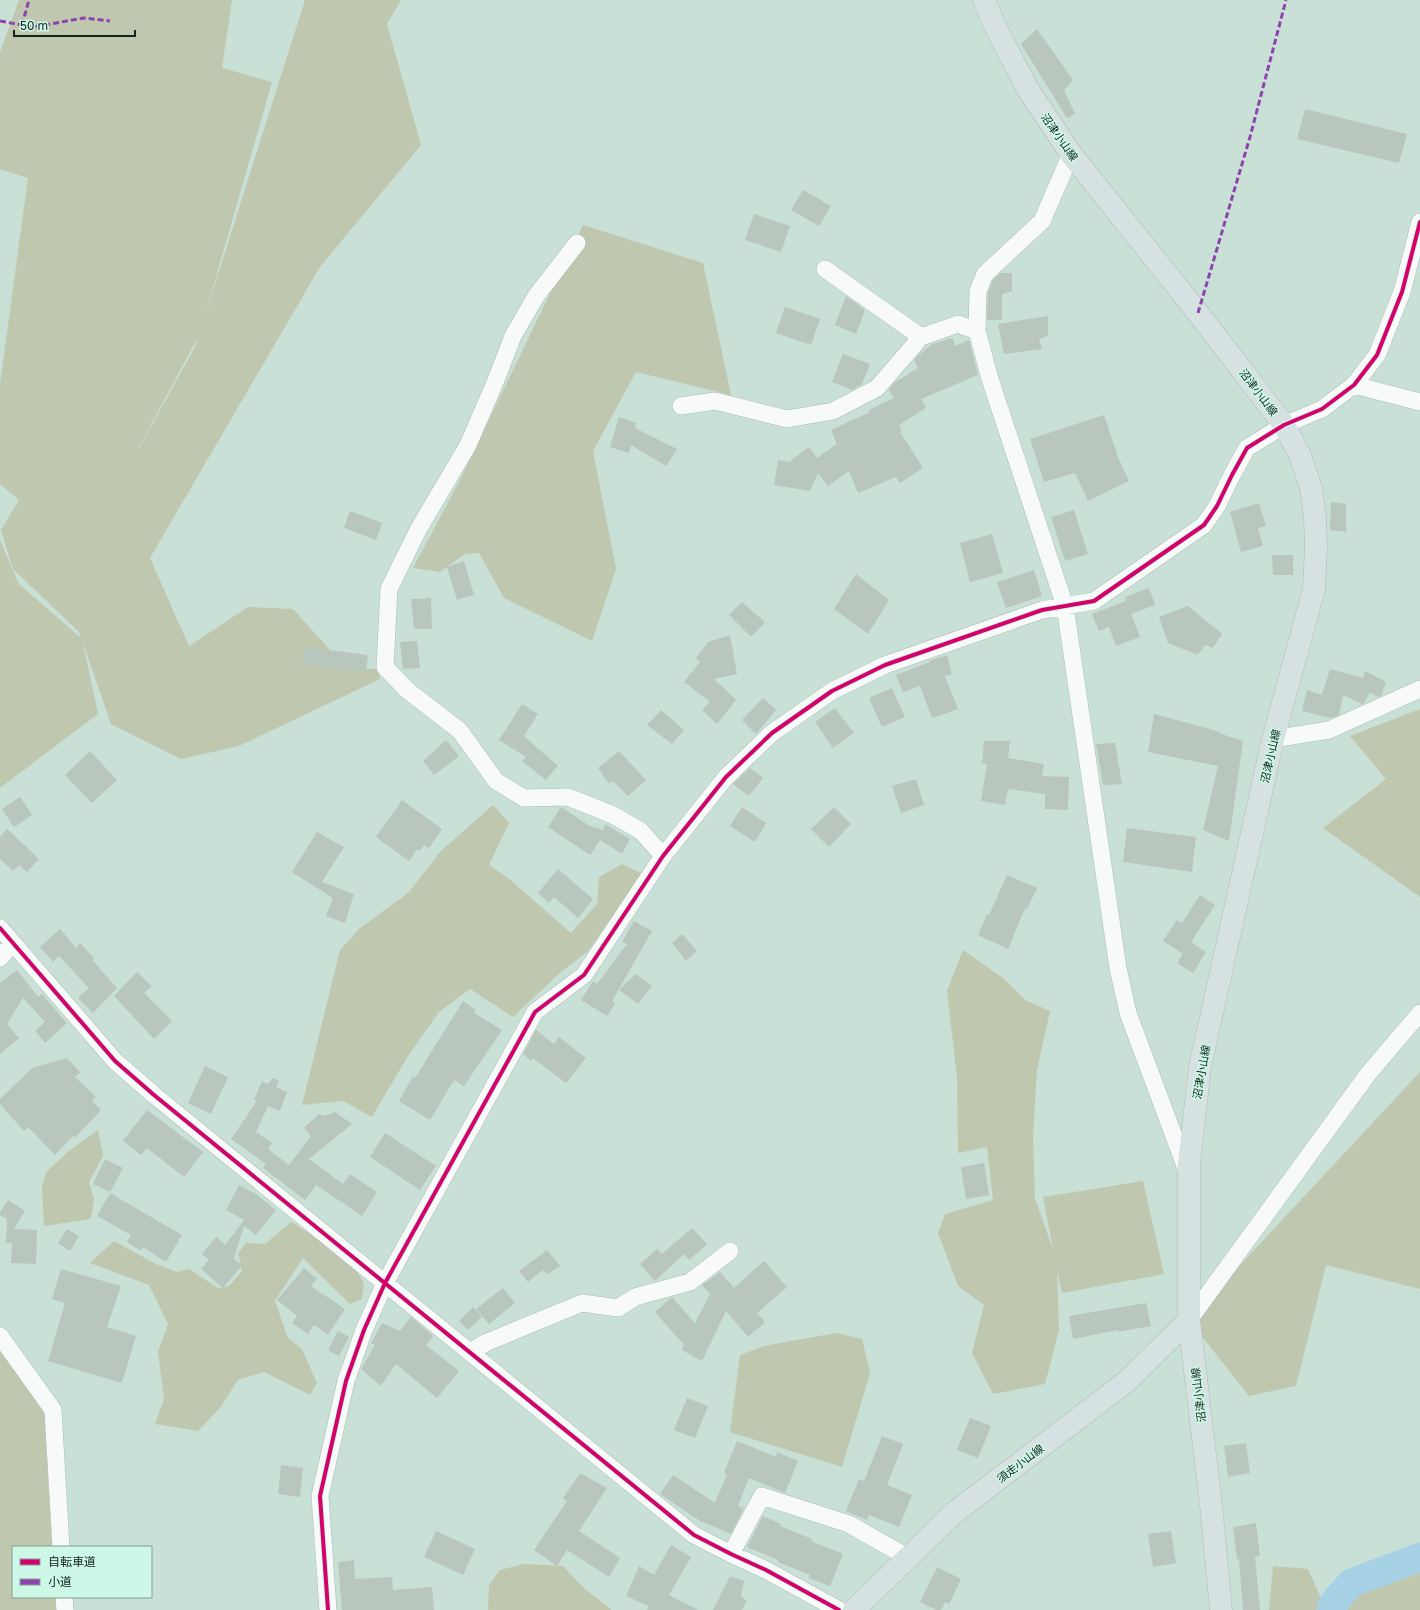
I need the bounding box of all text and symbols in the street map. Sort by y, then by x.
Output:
scale bar [14,12,135,38]
text: 50 m [20,18,48,33]
street label: 沼津小山線 [1039,111,1081,163]
street label: 沼津小山線 [1237,366,1281,418]
street label: 沼津小山線 [1257,728,1283,784]
street label: 沼津小山線 [1190,1044,1212,1100]
street label: 沼津小山線 [1188,1367,1208,1423]
street label: 須走小山線 [994,1441,1046,1485]
legend [12,1546,152,1598]
text: 自転車道 [48,1554,96,1569]
text: 小道 [48,1574,72,1589]

